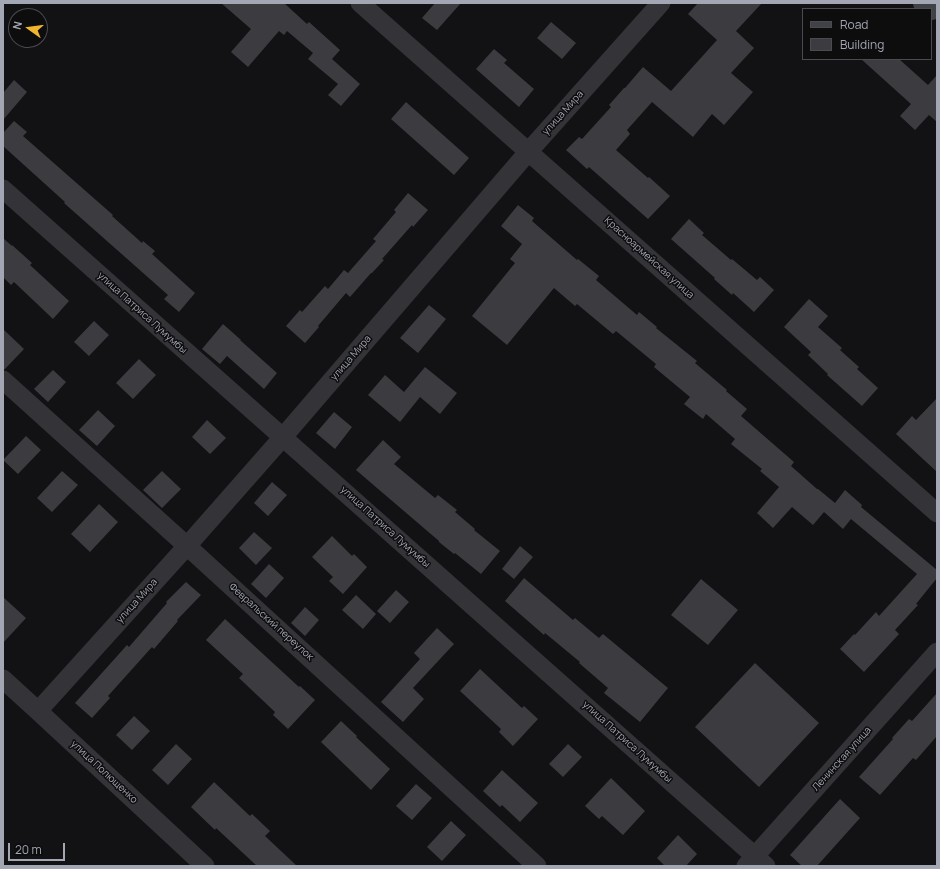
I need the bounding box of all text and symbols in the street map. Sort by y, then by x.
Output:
north arrow [8,8,48,48]
legend [802,8,932,60]
text: Road [840,16,868,33]
text: N [9,20,25,31]
text: Building [840,36,884,53]
street label: улица Мира [540,88,586,138]
street label: Красноармейская улица [602,215,696,301]
street label: улица Патриса Лумумбы [95,270,189,356]
street label: улица Мира [328,333,374,383]
street label: улица Патриса Лумумбы [338,484,432,570]
street label: улица Мира [114,576,160,626]
street label: Февральский переулок [226,581,316,663]
street label: улица Патриса Лумумбы [580,699,674,785]
street label: Ленинская улица [810,724,874,794]
street label: улица Полющенко [68,738,140,806]
scale bar [10,835,67,861]
text: 20 m [15,841,42,858]

